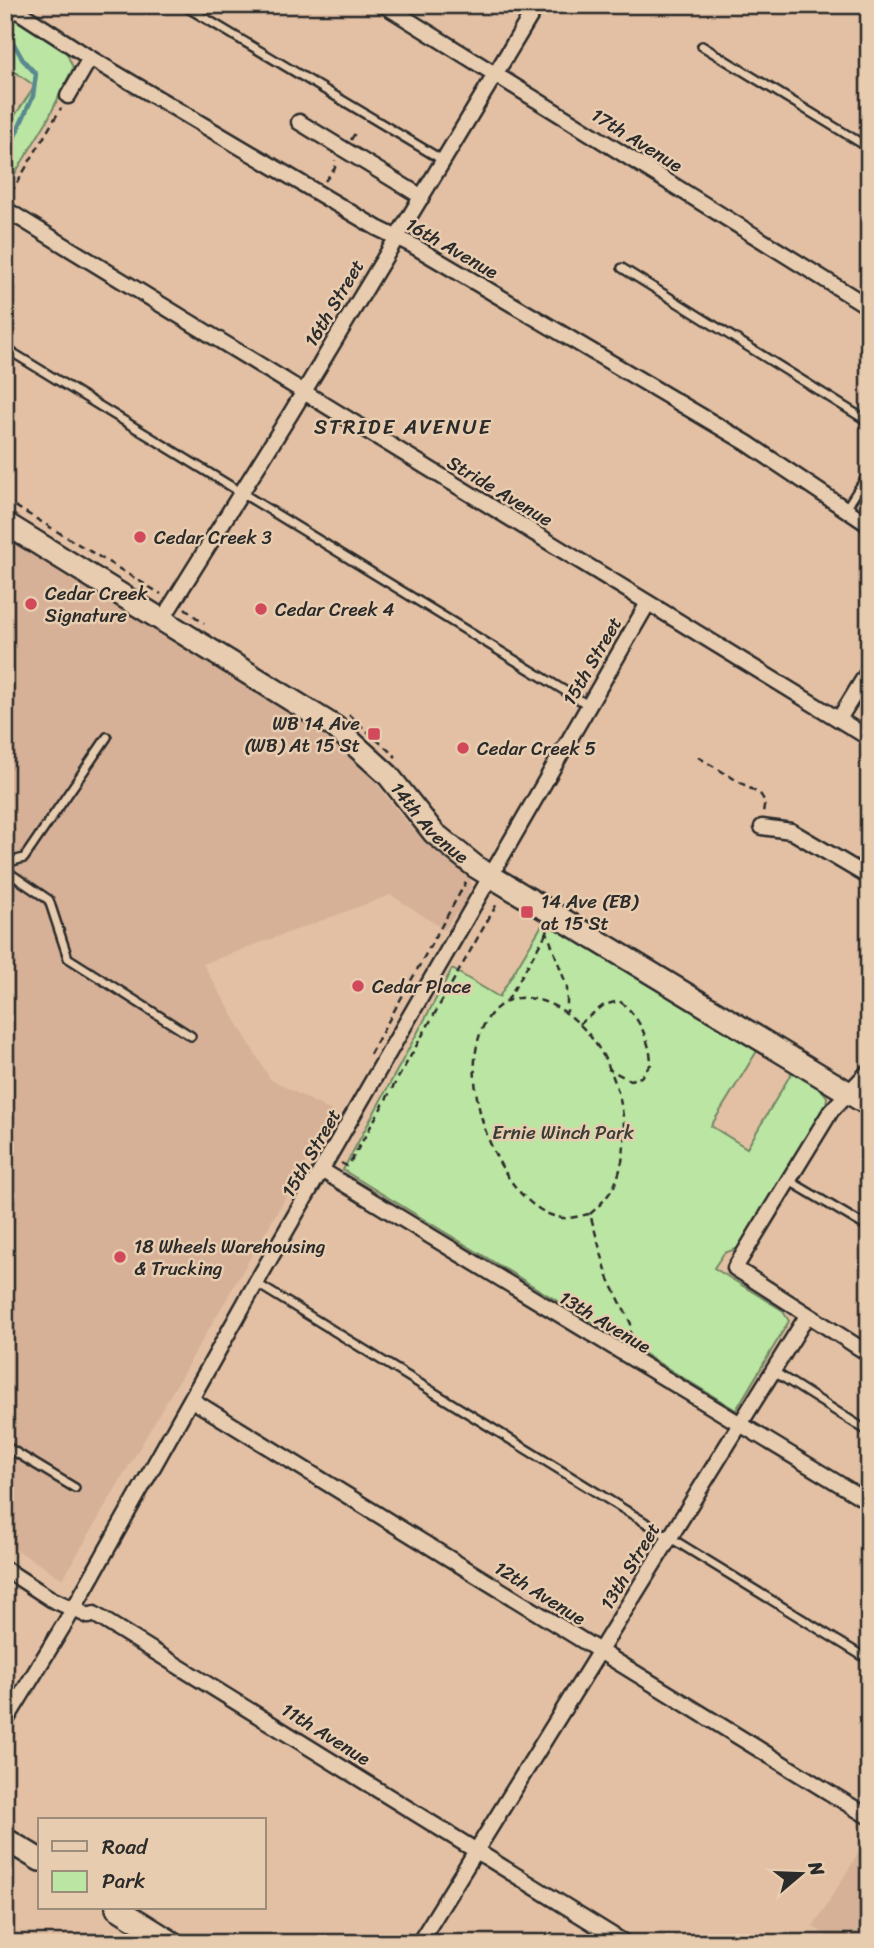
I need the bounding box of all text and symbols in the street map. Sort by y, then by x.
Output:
street label: 17th Avenue [585,99,689,181]
street label: 16th Avenue [399,208,505,288]
street label: 16th Street [295,253,373,353]
district label: STRIDE AVENUE [314,408,492,446]
street label: Stride Avenue [441,446,560,536]
place label: Cedar Creek 3 [154,521,273,554]
marker: Cedar Creek 3 [132,529,148,545]
place label: Cedar Creek Signature [45,577,148,632]
place label: Cedar Creek 4 [275,593,395,626]
marker: Cedar Creek Signature [23,596,39,612]
marker: Cedar Creek 4 [253,601,269,617]
street label: 15th Street [553,610,631,712]
place label: WB 14 Ave (WB) At 15 St [244,707,360,762]
marker: WB 14 Ave (WB) At 15 St [366,726,382,742]
place label: Cedar Creek 5 [477,732,597,765]
marker: Cedar Creek 5 [455,740,471,756]
street label: 14th Avenue [382,774,477,872]
place label: 14 Ave (EB) at 15 St [541,885,639,940]
marker: 14 Ave (EB) at 15 St [519,904,535,920]
place label: Cedar Place [372,970,471,1003]
marker: Cedar Place [350,978,366,994]
street label: 15th Street [272,1102,350,1204]
park label: Ernie Winch Park [492,1116,635,1149]
place label: 18 Wheels Warehousing & Trucking [134,1230,326,1285]
marker: 18 Wheels Warehousing & Trucking [112,1249,128,1265]
street label: 13th Avenue [553,1281,657,1363]
street label: 13th Street [591,1516,669,1616]
street label: 12th Avenue [488,1552,592,1634]
street label: 11th Avenue [275,1693,377,1775]
legend [38,1818,266,1910]
text: Road [102,1828,149,1866]
north arrow [766,1840,836,1910]
text: N [799,1856,835,1881]
text: Park [102,1862,145,1900]

